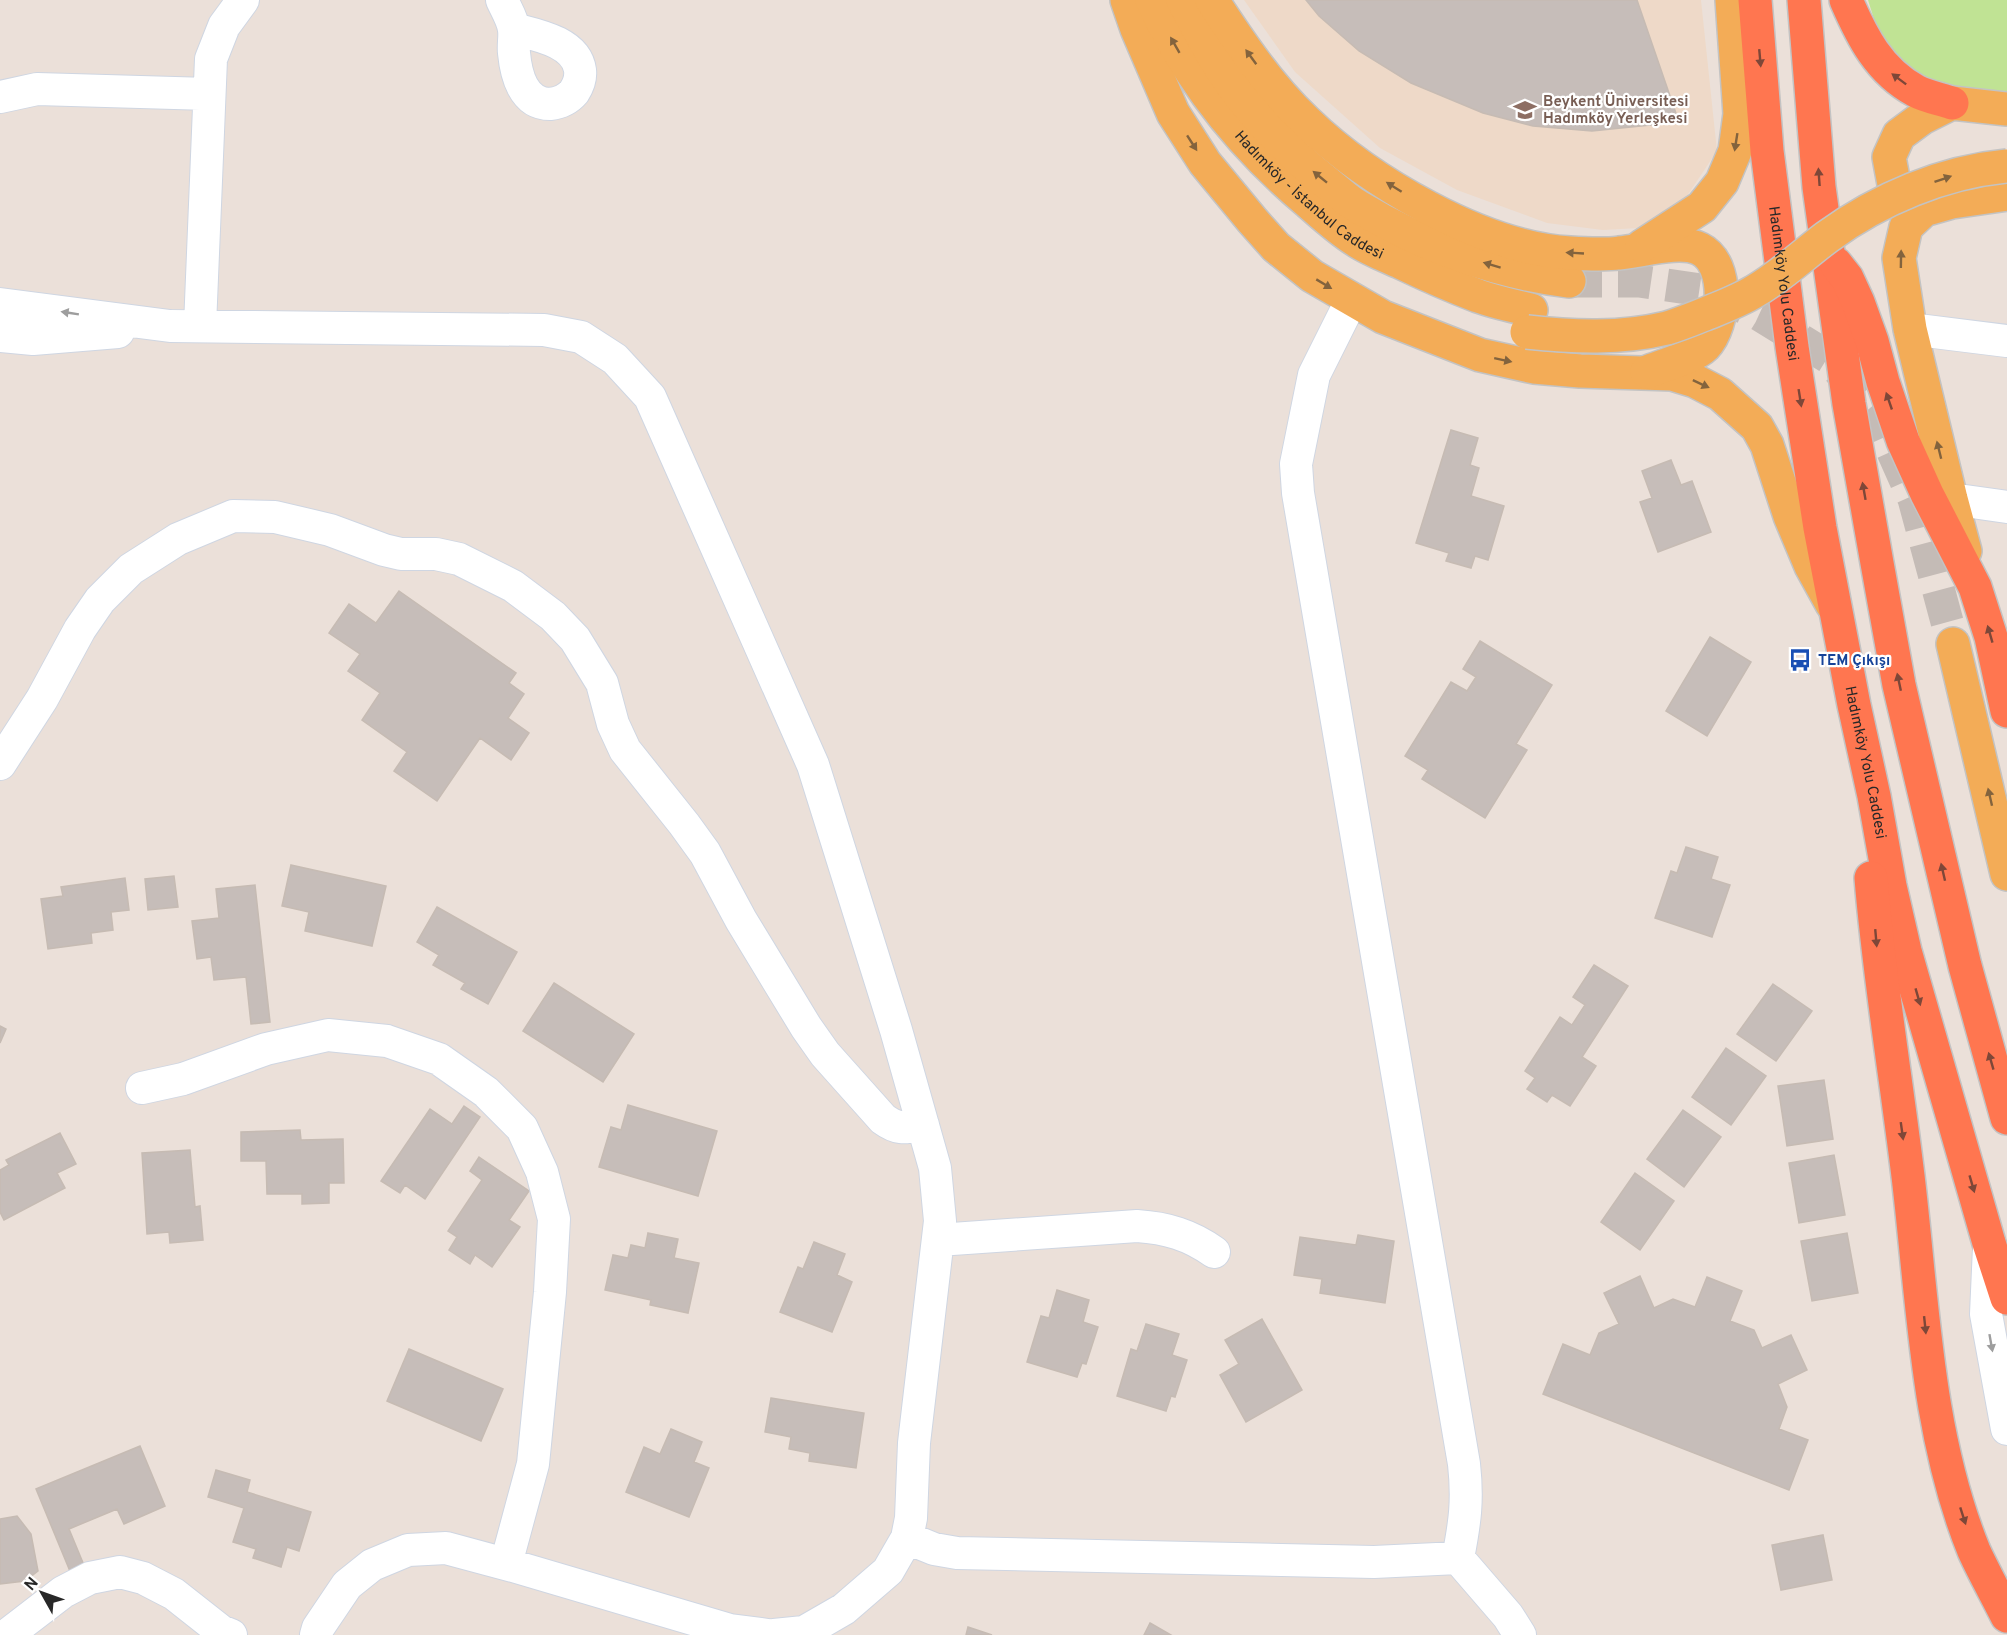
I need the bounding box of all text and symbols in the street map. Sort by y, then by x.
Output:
one-way arrow [1170,36,1180,53]
one-way arrow [1245,49,1257,64]
one-way arrow [1755,49,1765,68]
one-way arrow [1892,74,1907,86]
place label: Beykent Üniversitesi Hadımköy Yerleşkesi [1543,91,1689,129]
school or university icon: Beykent Üniversitesi Hadımköy Yerleşkesi [1512,97,1538,123]
street label: Hadımköy - İstanbul Caddesi [1229,128,1386,265]
one-way arrow [1731,133,1740,152]
one-way arrow [1186,134,1197,151]
one-way arrow [1814,167,1823,186]
one-way arrow [1313,171,1328,184]
one-way arrow [1935,174,1953,183]
one-way arrow [1386,181,1402,192]
street label: Hadımköy Yolu Caddesi [1763,205,1802,362]
one-way arrow [1565,248,1584,257]
one-way arrow [1896,249,1906,268]
one-way arrow [1483,260,1501,269]
one-way arrow [1316,278,1332,289]
one-way arrow [60,309,79,318]
one-way arrow [1494,356,1513,365]
one-way arrow [1692,380,1709,389]
one-way arrow [1796,388,1805,407]
one-way arrow [1884,392,1894,410]
one-way arrow [1933,441,1943,459]
one-way arrow [1859,481,1868,500]
one-way arrow [1984,624,1994,643]
bus stop icon: TEM Çıkışı [1787,647,1813,673]
place label: TEM Çıkışı [1818,652,1890,671]
one-way arrow [1894,673,1903,692]
street label: Hadımköy Yolu Caddesi [1840,684,1889,841]
one-way arrow [1985,787,1994,806]
one-way arrow [1938,863,1948,882]
one-way arrow [1871,928,1881,947]
one-way arrow [1914,988,1923,1006]
one-way arrow [1986,1052,1995,1070]
one-way arrow [1897,1122,1907,1141]
one-way arrow [1968,1175,1977,1193]
one-way arrow [1920,1315,1930,1334]
one-way arrow [1987,1333,1996,1352]
one-way arrow [1958,1507,1968,1525]
north arrow [12,1563,72,1623]
text: N [21,1574,43,1595]

